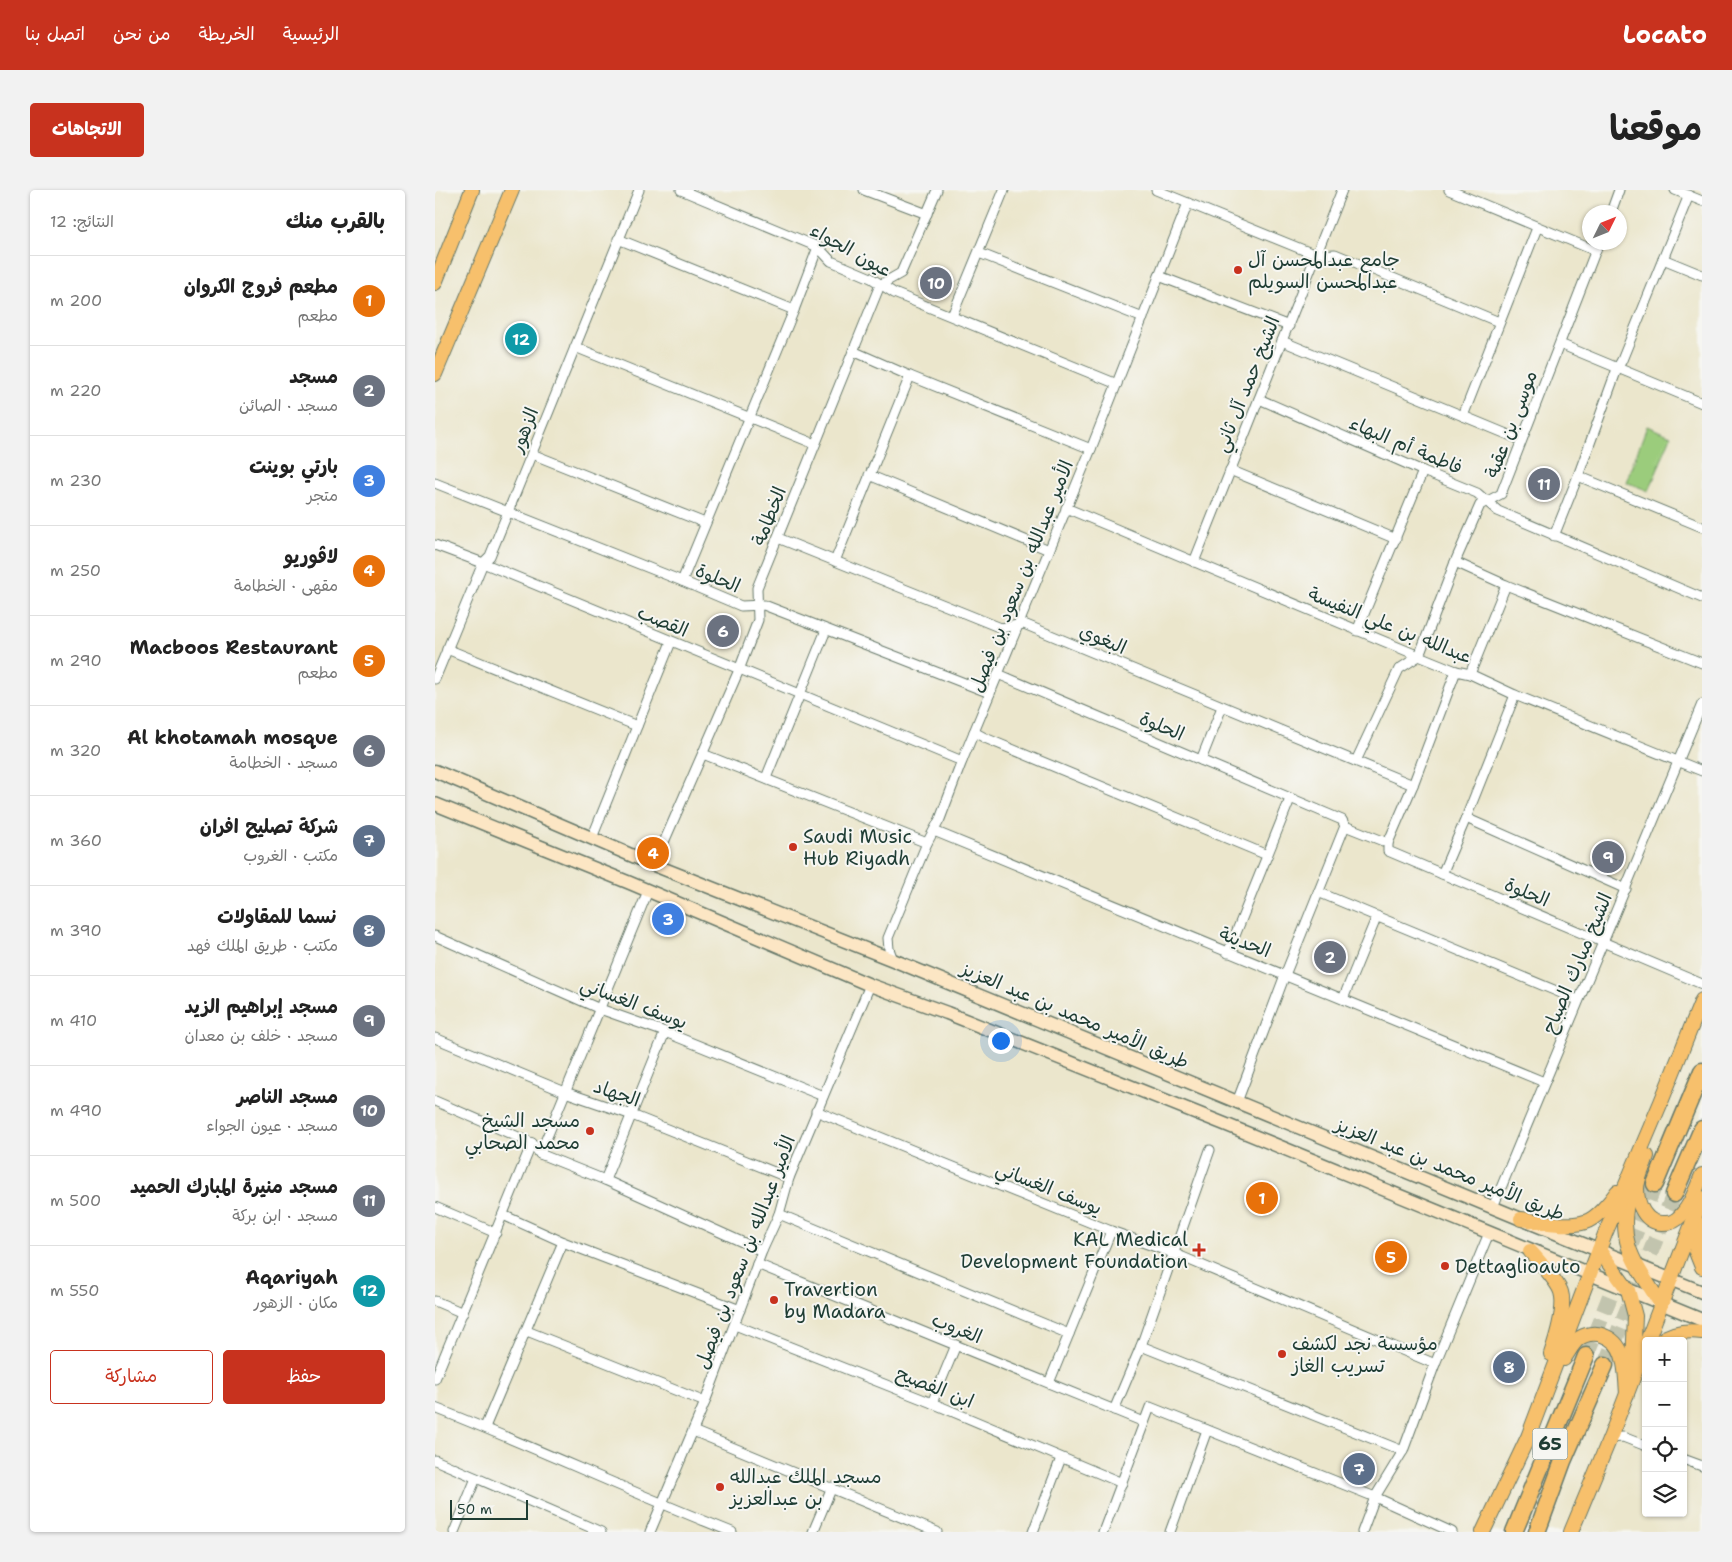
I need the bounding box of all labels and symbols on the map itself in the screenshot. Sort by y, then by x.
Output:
north arrow [1582,205,1627,250]
street label: عيون الجواء [806,217,896,283]
place label: جامع عبدالمحسن آل عبدالمحسن السويلم [1248,247,1400,296]
pin: 10 [920,264,952,302]
marker: جامع عبدالمحسن آل عبدالمحسن السويلم [1232,264,1244,276]
street label: الشيخ حمد آل ثاني [1208,312,1289,457]
pin: 12 [505,320,537,358]
street label: موسى بن عقبة [1479,367,1543,481]
street label: الزهور [503,404,544,457]
street label: فاطمة أم البهاء [1345,410,1466,482]
street label: الأمير عبدالله بن سعود بن فيصل [963,456,1079,696]
pin: 11 [1528,465,1560,503]
street label: الخطامة [746,483,792,549]
street label: الحلوة [692,557,744,599]
street label: عبدالله بن علي النفيسة [1303,581,1475,673]
street label: القصب [634,599,692,643]
pin: 6 [707,612,739,650]
street label: البغوي [1075,618,1130,662]
street label: الحلوة [1136,705,1188,747]
place label: Saudi Music Hub Riyadh [803,824,912,871]
pin: 4 [637,834,669,872]
pin: 9 [1592,838,1624,876]
marker: Saudi Music Hub Riyadh [787,841,799,853]
street label: الحلوة [1501,871,1553,913]
street label: الشيخ مبارك الصباح [1536,889,1618,1037]
pin: 3 [652,900,684,938]
street label: الحديثة [1216,921,1274,963]
pin: 2 [1314,938,1346,976]
street label: طريق الأمير محمد بن عبد العزيز [955,955,1193,1074]
street label: يوسف الغساني [576,971,691,1039]
your location [988,1028,1014,1054]
street label: الجهاد [590,1073,644,1113]
place label: مسجد الشيخ محمد الصحابي [465,1108,580,1159]
street label: طريق الأمير محمد بن عبد العزيز [1330,1111,1568,1227]
marker: مسجد الشيخ محمد الصحابي [584,1125,596,1137]
street label: الأمير عبدالله بن سعود بن فيصل [689,1132,801,1372]
street label: يوسف الغساني [991,1155,1106,1224]
pin: 1 [1246,1179,1278,1217]
place label: KAL Medical Development Foundation [961,1227,1188,1274]
pin: 5 [1375,1238,1407,1276]
marker: KAL Medical Development Foundation [1192,1243,1206,1257]
place label: Dettaglioauto [1455,1254,1580,1279]
marker: Dettaglioauto [1439,1260,1451,1272]
place label: Travertion by Madara [784,1277,886,1324]
marker: Travertion by Madara [768,1294,780,1306]
street label: الغروب [928,1307,986,1349]
place label: مؤسسة نجد لكشف تسريب الغاز [1290,1331,1438,1378]
marker: مؤسسة نجد لكشف تسريب الغاز [1276,1348,1288,1360]
pin: 8 [1493,1348,1525,1386]
street label: ابن الفصيح [892,1360,978,1414]
road number: 65 [1533,1428,1567,1460]
pin: 7 [1343,1450,1375,1488]
place label: مسجد الملك عبدالله بن عبدالعزيز [728,1464,882,1511]
marker: مسجد الملك عبدالله بن عبدالعزيز [714,1481,726,1493]
scale bar [450,1497,527,1520]

